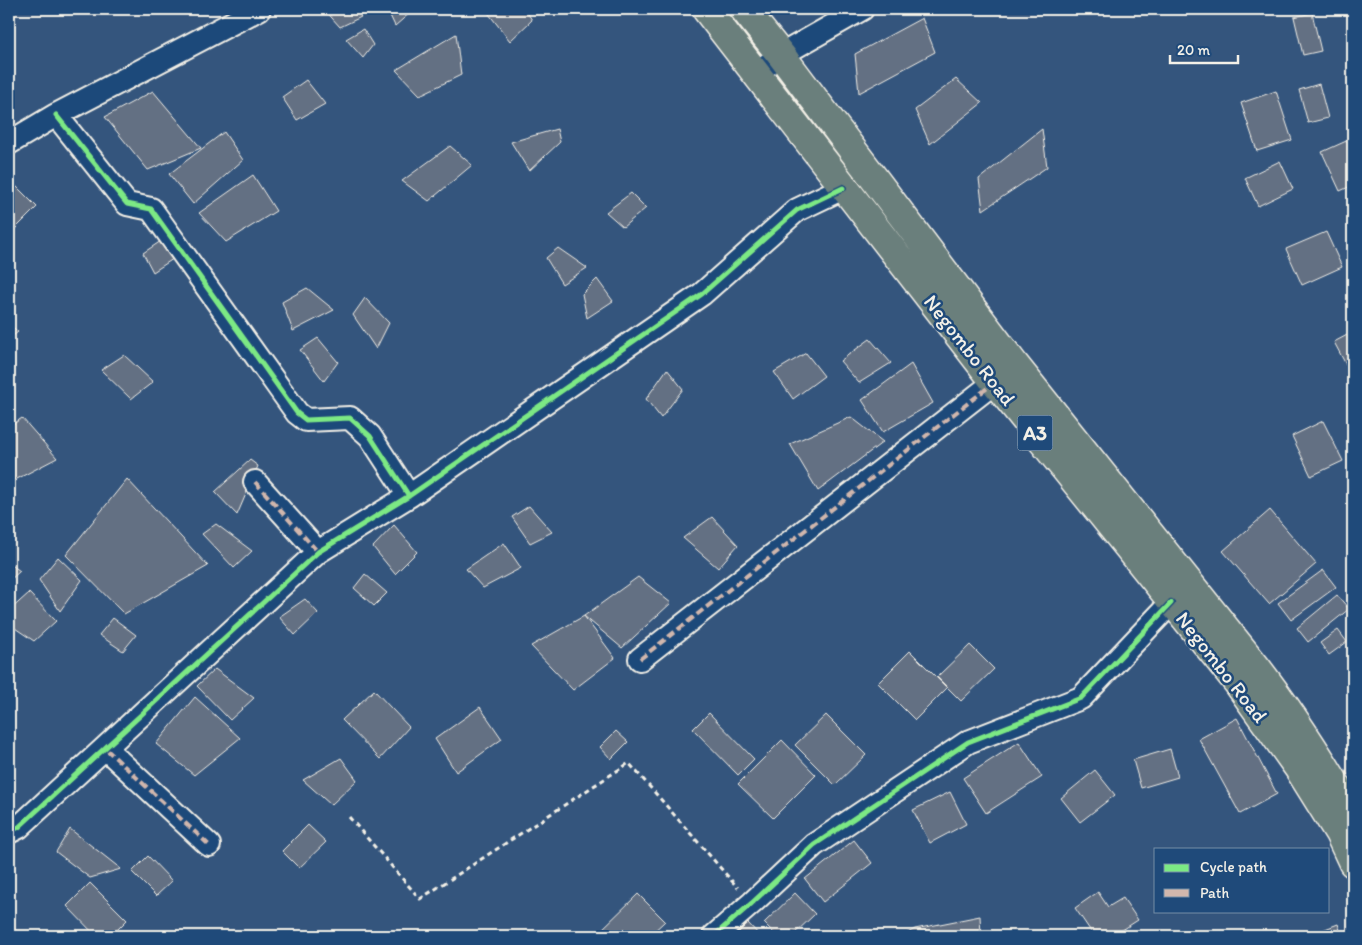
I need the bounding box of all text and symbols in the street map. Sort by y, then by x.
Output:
scale bar [1170,32,1237,64]
text: 20 m [1177,41,1211,59]
street label: Negombo Road [919,289,1021,411]
road number: A3 [1018,416,1052,450]
street label: Negombo Road [1171,606,1273,728]
legend [1154,848,1330,912]
text: Cycle path [1200,858,1267,876]
text: Path [1200,884,1229,902]

